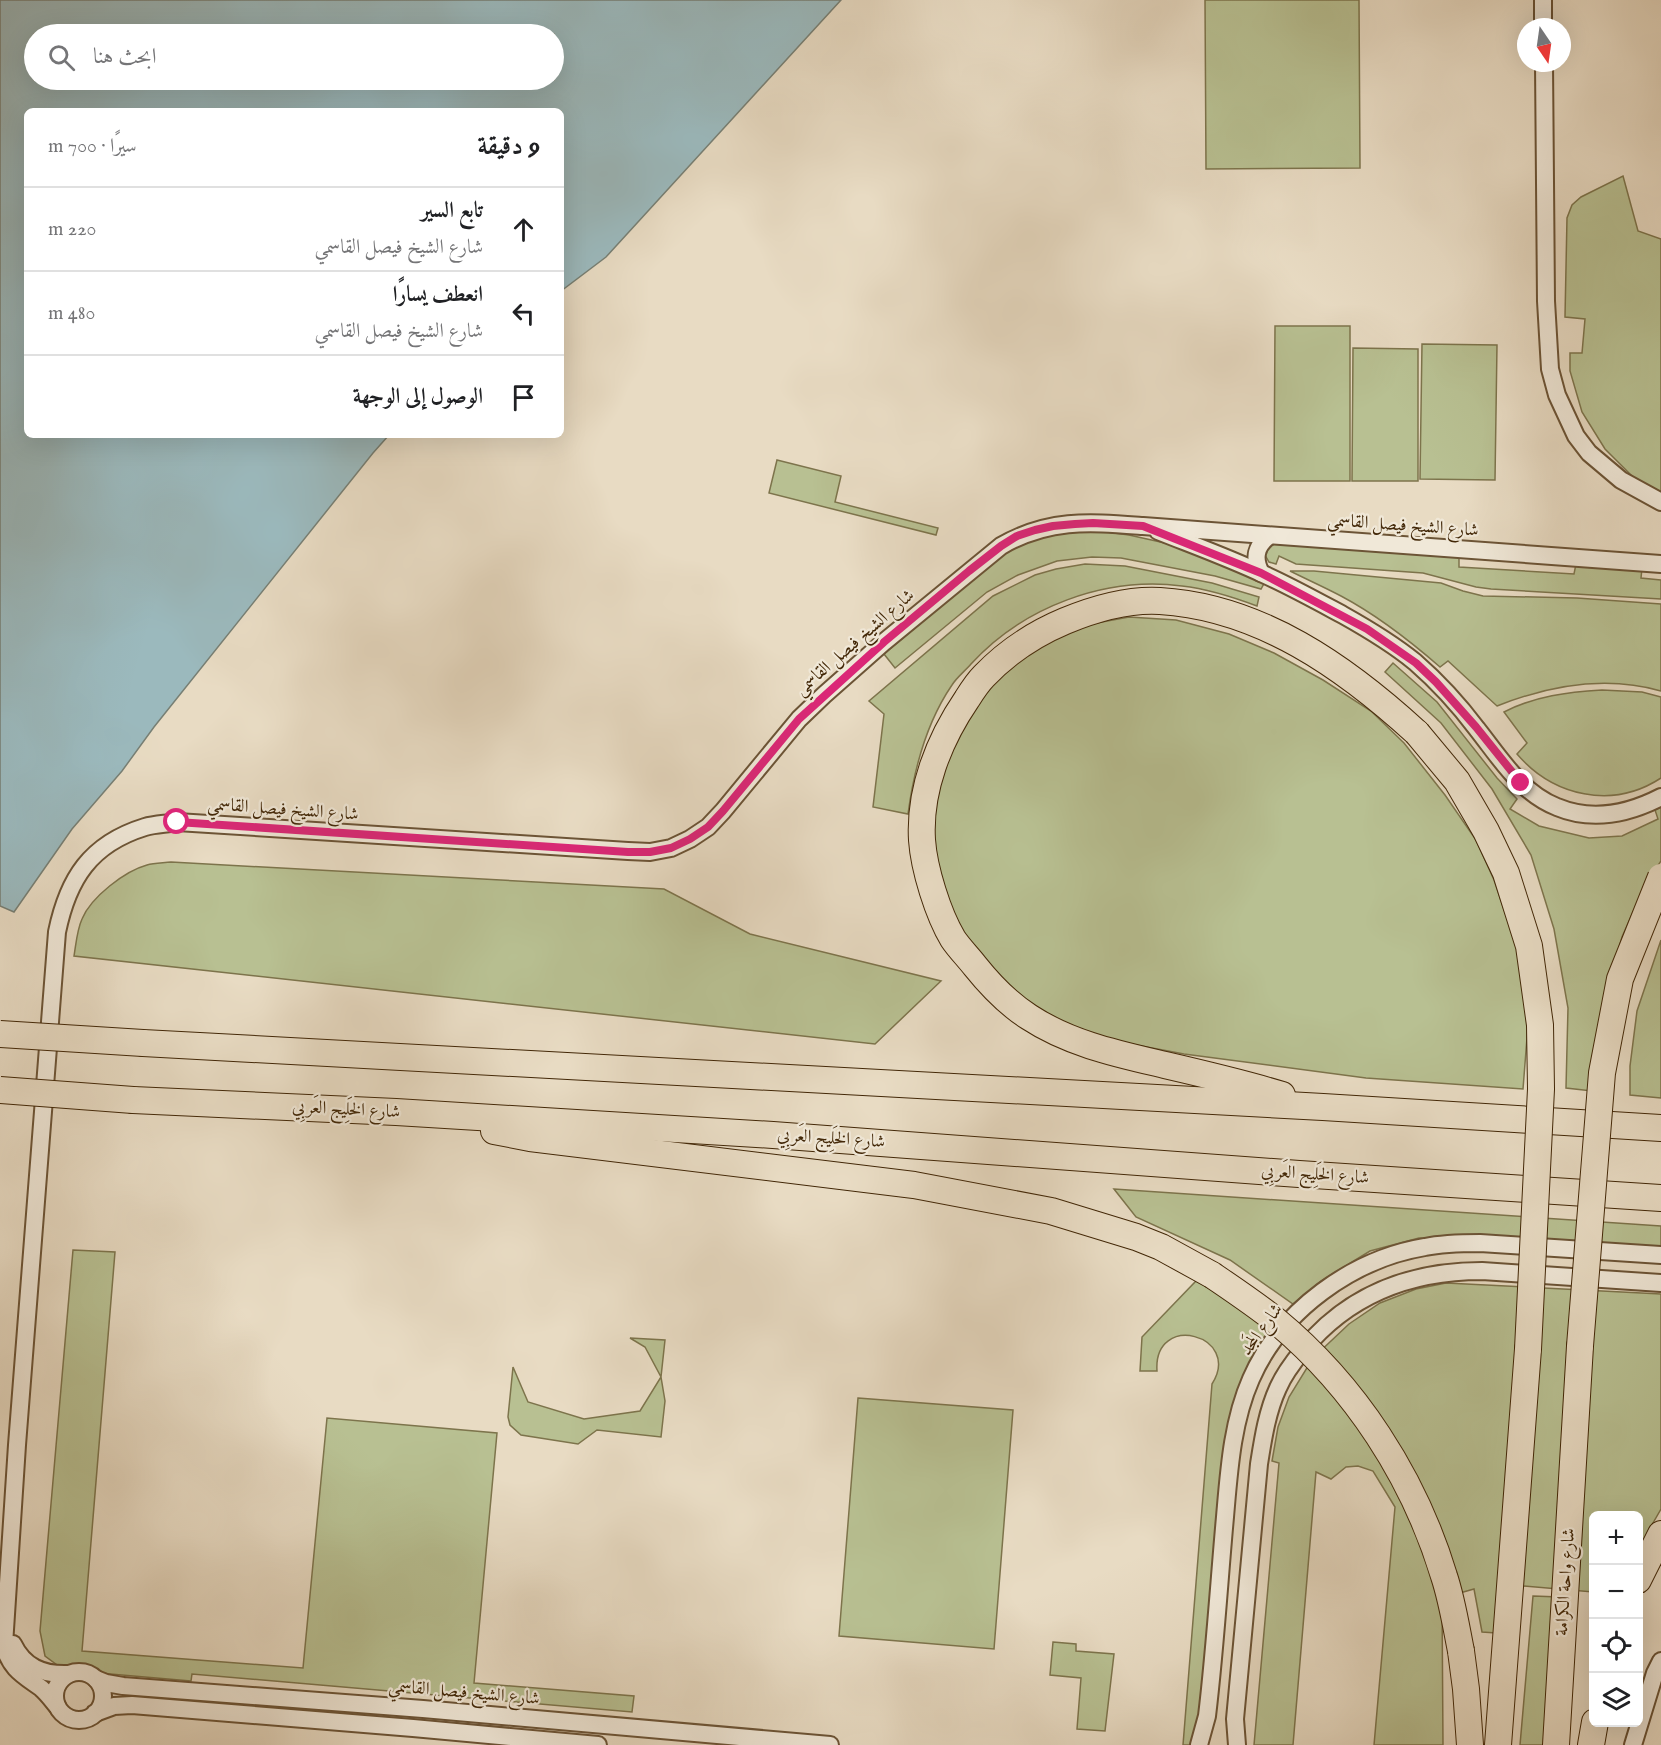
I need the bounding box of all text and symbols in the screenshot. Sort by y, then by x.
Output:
north arrow [1517,18,1571,72]
search box [24,24,564,90]
icon: search [45,41,78,74]
text: ابحث هنا [93,43,156,71]
text: 9 دقيقة [478,130,540,163]
text: سيرًا · 700 m [48,134,137,159]
text: تابع السير [421,197,483,225]
icon: ahead [507,213,540,246]
text: 220 m [48,217,96,242]
text: شارع الشيخ فيصل القاسمي [315,235,483,260]
text: انعطف يسارًا [393,281,483,309]
icon: left [507,297,540,330]
text: 480 m [48,301,95,326]
text: شارع الشيخ فيصل القاسمي [315,319,483,344]
icon: arrive [507,381,540,414]
text: الوصول إلى الوجهة [353,383,483,411]
street label: شارع الشيخ فيصل القاسمي [1326,509,1479,547]
street label: شارع الشيخ فيصل القاسمي [790,585,922,704]
route end [1507,769,1533,795]
street label: شارع الشيخ فيصل القاسمي [206,793,359,831]
route start [163,808,189,834]
street label: شارع الخَلِيج العَربِي [291,1093,401,1127]
street label: شارع الخَلِيج العَربِي [776,1121,886,1157]
street label: شارع الخَلِيج العَربِي [1260,1157,1370,1193]
street label: شارع المَجد [1233,1298,1290,1362]
map controls [1589,1511,1643,1727]
button: + [1589,1511,1643,1565]
street label: شارع واحة الكرامة [1551,1527,1583,1637]
button: − [1589,1565,1643,1619]
button: locate [1589,1619,1643,1673]
button: layers [1589,1673,1643,1727]
street label: شارع الشيخ فيصل القاسمي [387,1675,541,1715]

